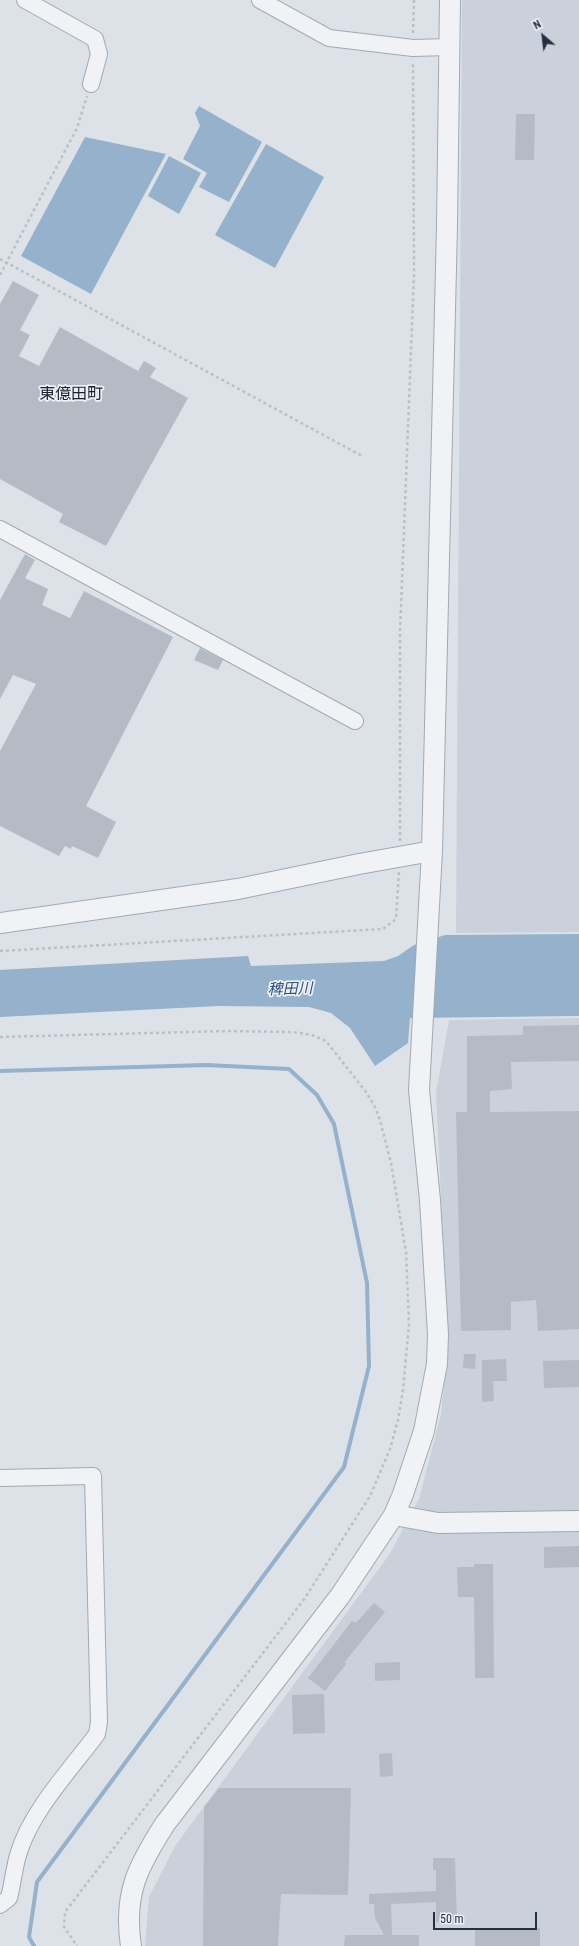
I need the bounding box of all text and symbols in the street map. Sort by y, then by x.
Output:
north arrow [523,16,563,56]
text: N [531,18,543,32]
district label: 東億田町 [39,385,103,405]
water label: 稗田川 [267,980,313,1000]
scale bar [435,1904,539,1930]
text: 50 m [440,1912,464,1926]

